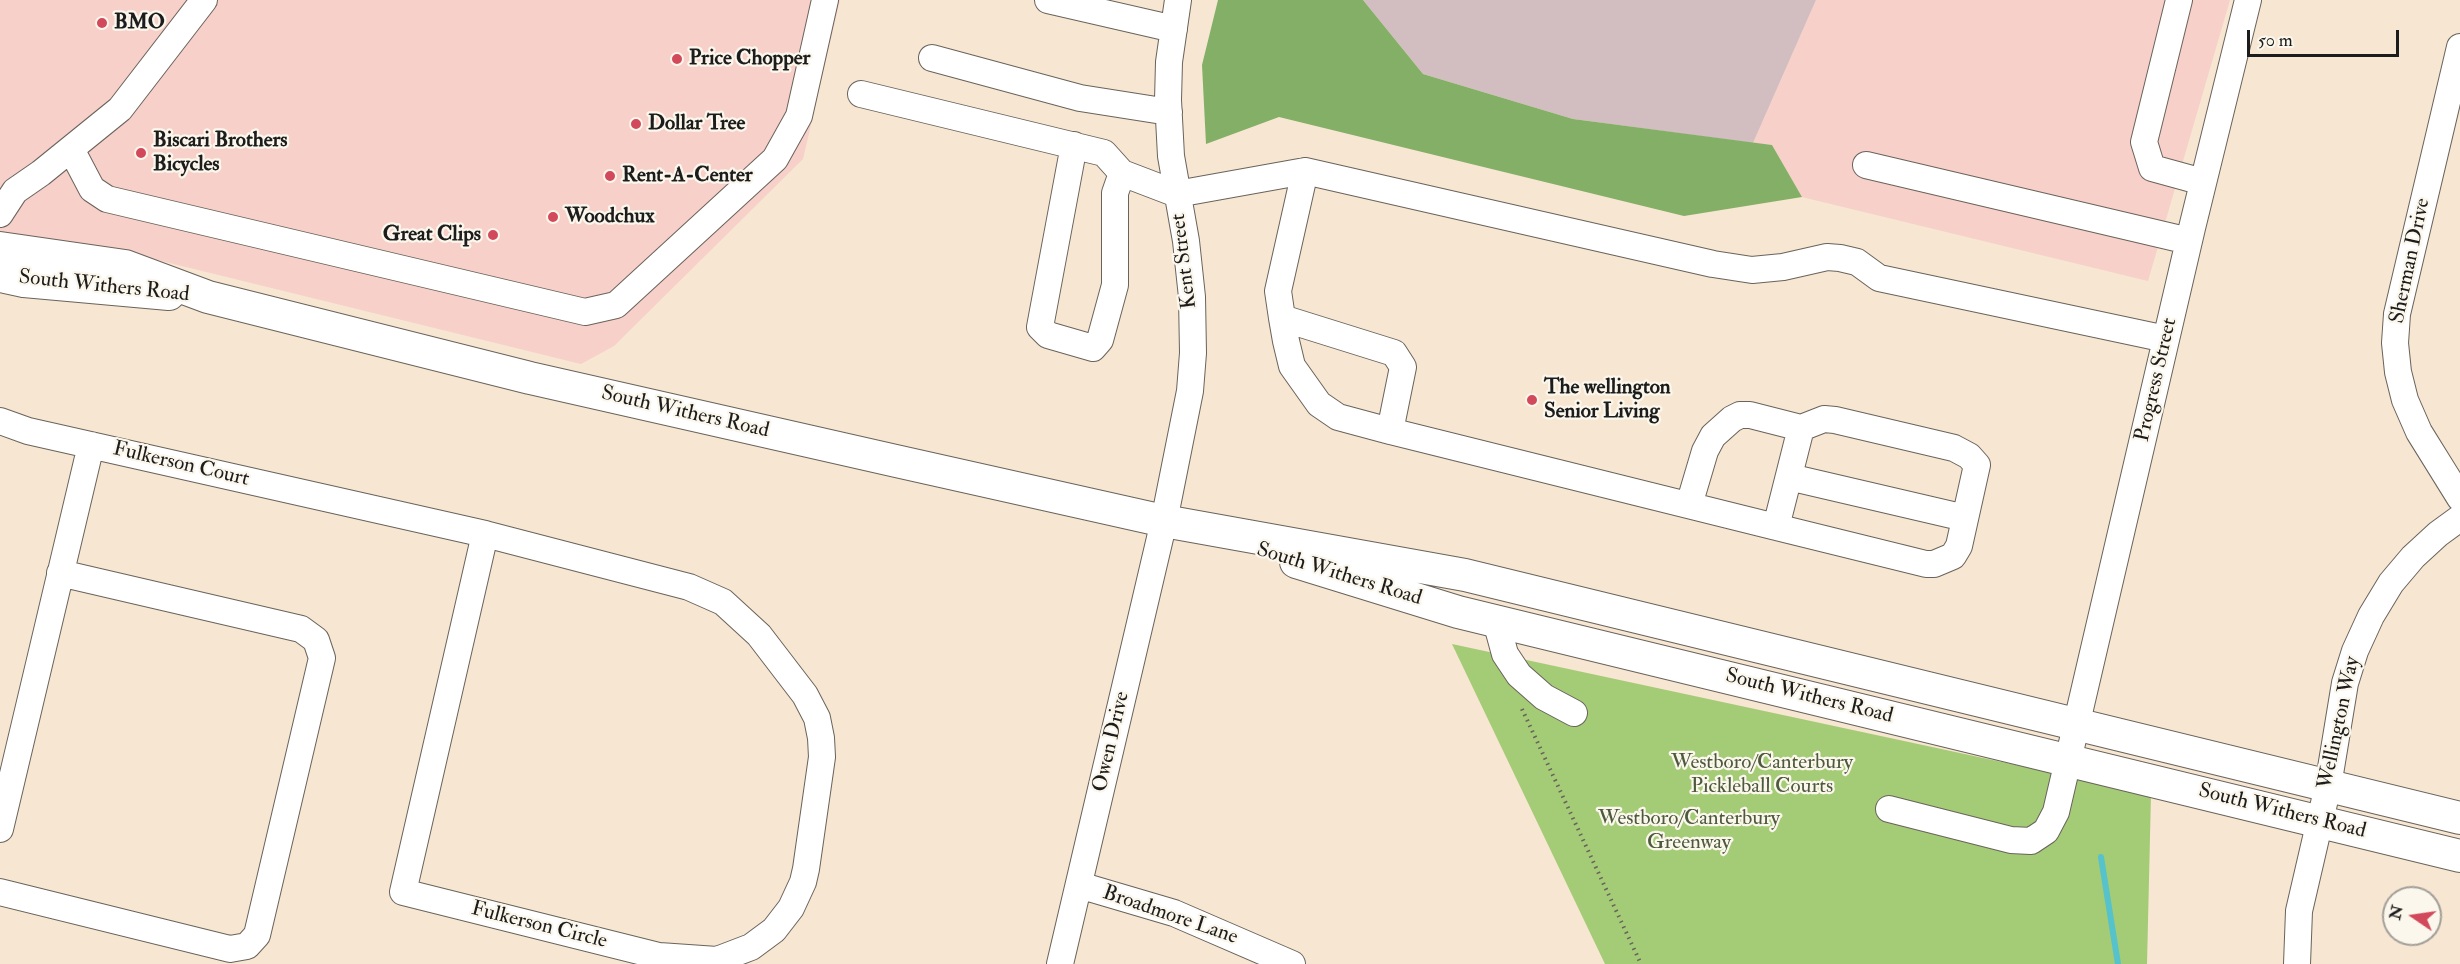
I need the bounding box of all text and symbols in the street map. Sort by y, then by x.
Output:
place label: BMO [114,10,165,36]
marker: BMO [95,16,109,30]
scale bar [2250,18,2402,56]
text: 50 m [2258,29,2293,52]
place label: Price Chopper [689,46,810,72]
marker: Price Chopper [670,52,684,66]
place label: Dollar Tree [648,111,745,137]
marker: Dollar Tree [629,117,643,131]
place label: Biscari Brothers Bicycles [153,128,288,178]
marker: Biscari Brothers Bicycles [134,146,148,160]
place label: Rent-A-Center [622,163,753,189]
marker: Rent-A-Center [603,169,617,183]
street label: Sherman Drive [2385,196,2437,326]
place label: Woodchux [565,204,655,230]
marker: Woodchux [546,210,560,224]
street label: Kent Street [1167,212,1203,310]
place label: Great Clips [383,222,481,248]
marker: Great Clips [486,228,500,242]
street label: South Withers Road [17,266,191,308]
street label: Progress Street [2131,316,2183,444]
place label: The wellington Senior Living [1544,375,1671,425]
street label: South Withers Road [599,381,771,445]
marker: The wellington Senior Living [1525,393,1539,407]
street label: Fulkerson Court [111,437,251,493]
street label: South Withers Road [1253,538,1425,612]
street label: Wellington Way [2314,654,2366,792]
street label: South Withers Road [1723,664,1895,730]
street label: Owen Drive [1088,689,1136,795]
park label: Westboro/Canterbury Pickleball Courts [1671,750,1853,800]
street label: South Withers Road [2196,779,2368,845]
park label: Westboro/Canterbury Greenway [1598,806,1780,856]
street label: Broadmore Lane [1099,881,1241,951]
north arrow [2382,886,2442,946]
street label: Fulkerson Circle [469,897,609,955]
text: N [2385,903,2408,922]

